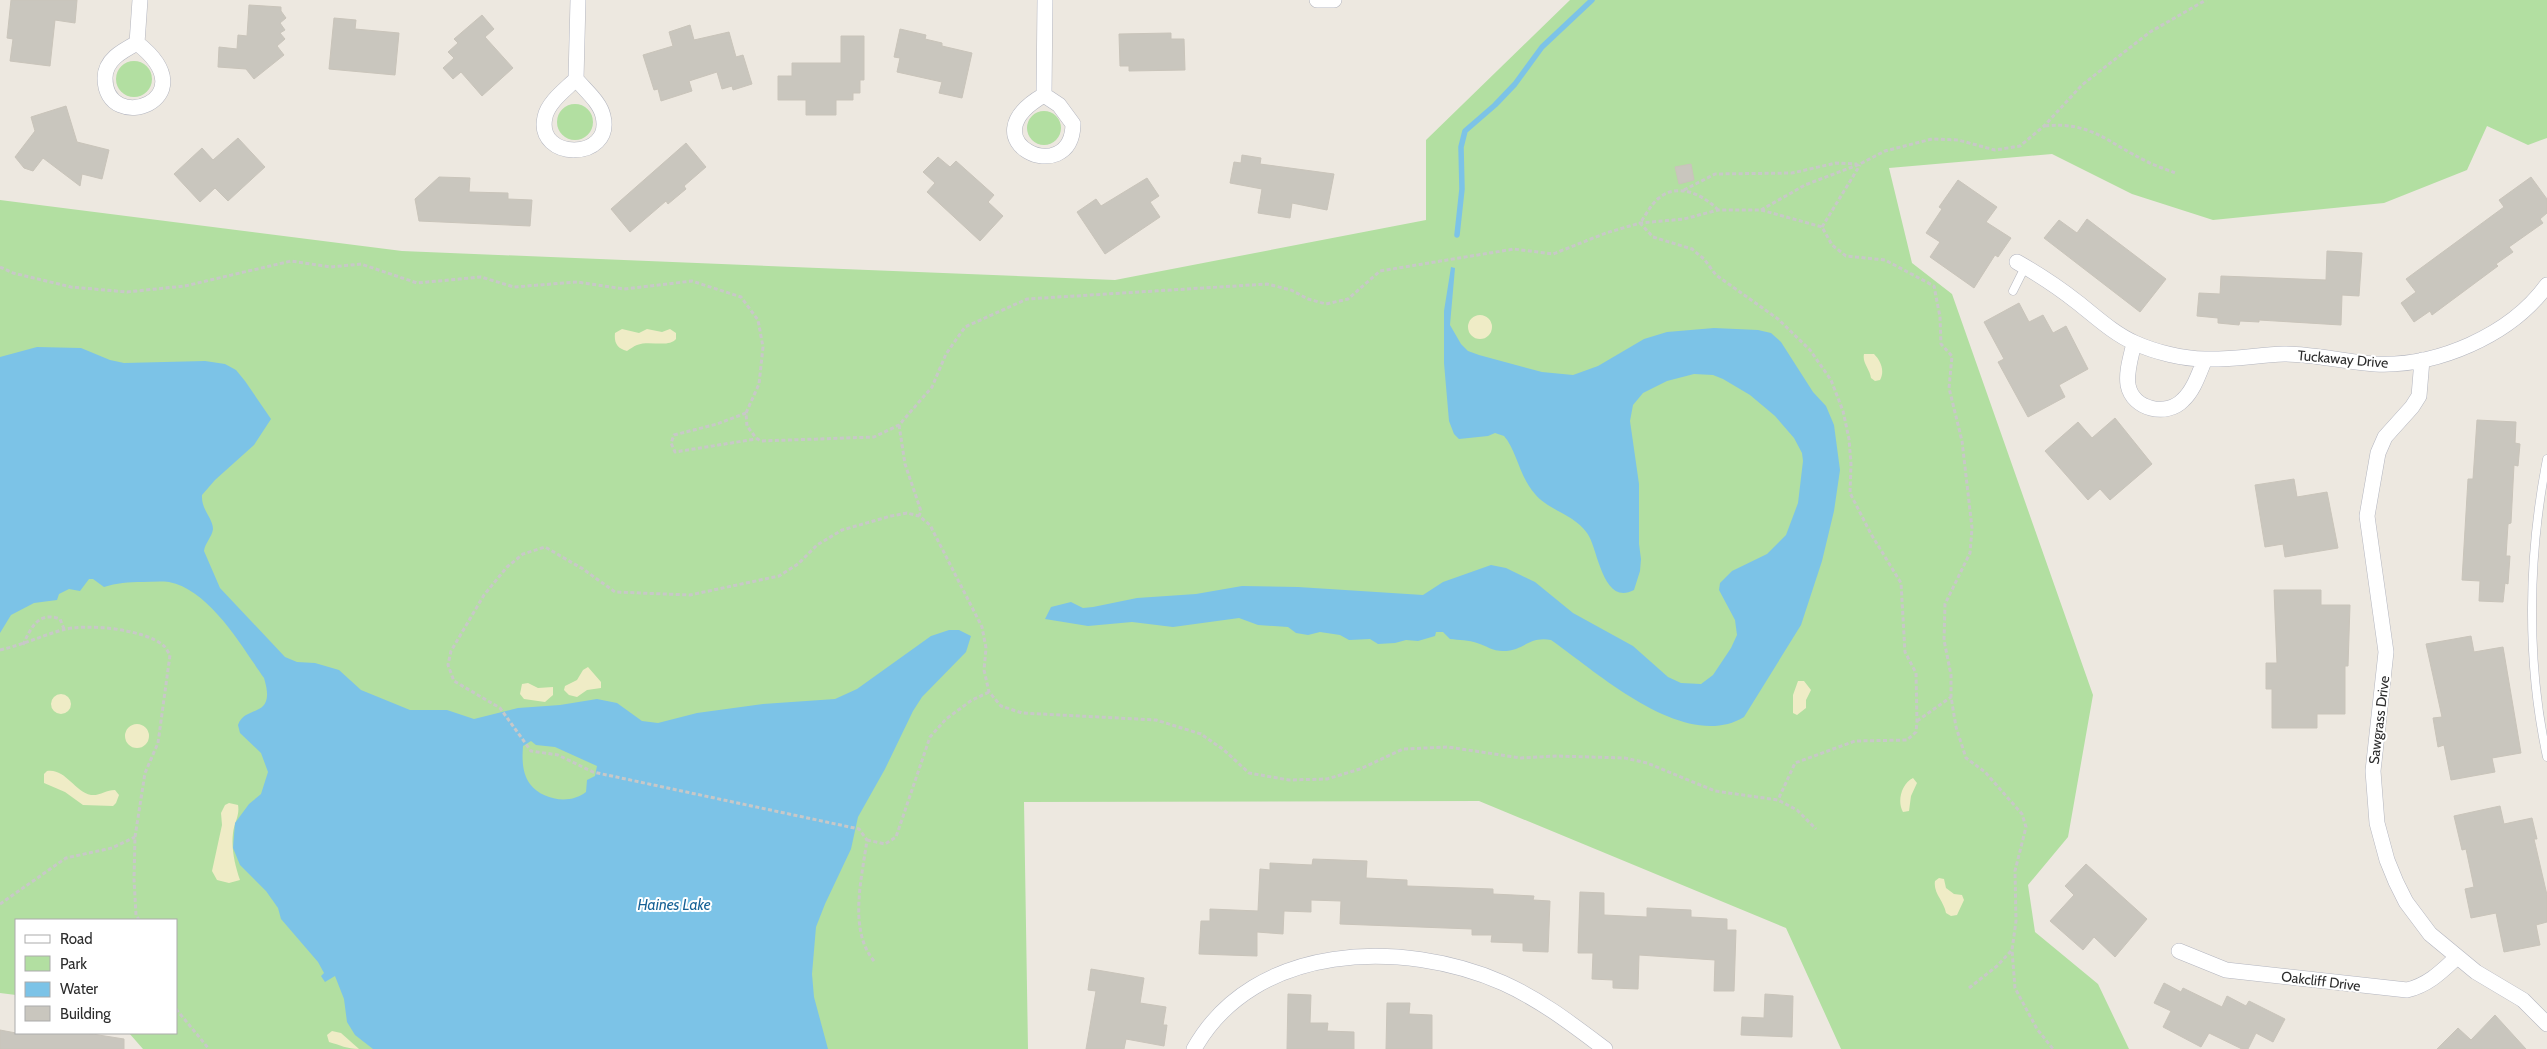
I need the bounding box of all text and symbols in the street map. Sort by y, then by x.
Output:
street label: Tuckaway Drive [2297,346,2389,372]
street label: Sawgrass Drive [2365,675,2393,765]
water label: Haines Lake [637,896,711,914]
legend [15,919,178,1034]
text: Road [60,930,93,948]
text: Park [60,955,87,973]
street label: Oakcliff Drive [2280,967,2362,995]
text: Water [60,980,98,998]
text: Building [60,1005,111,1023]

